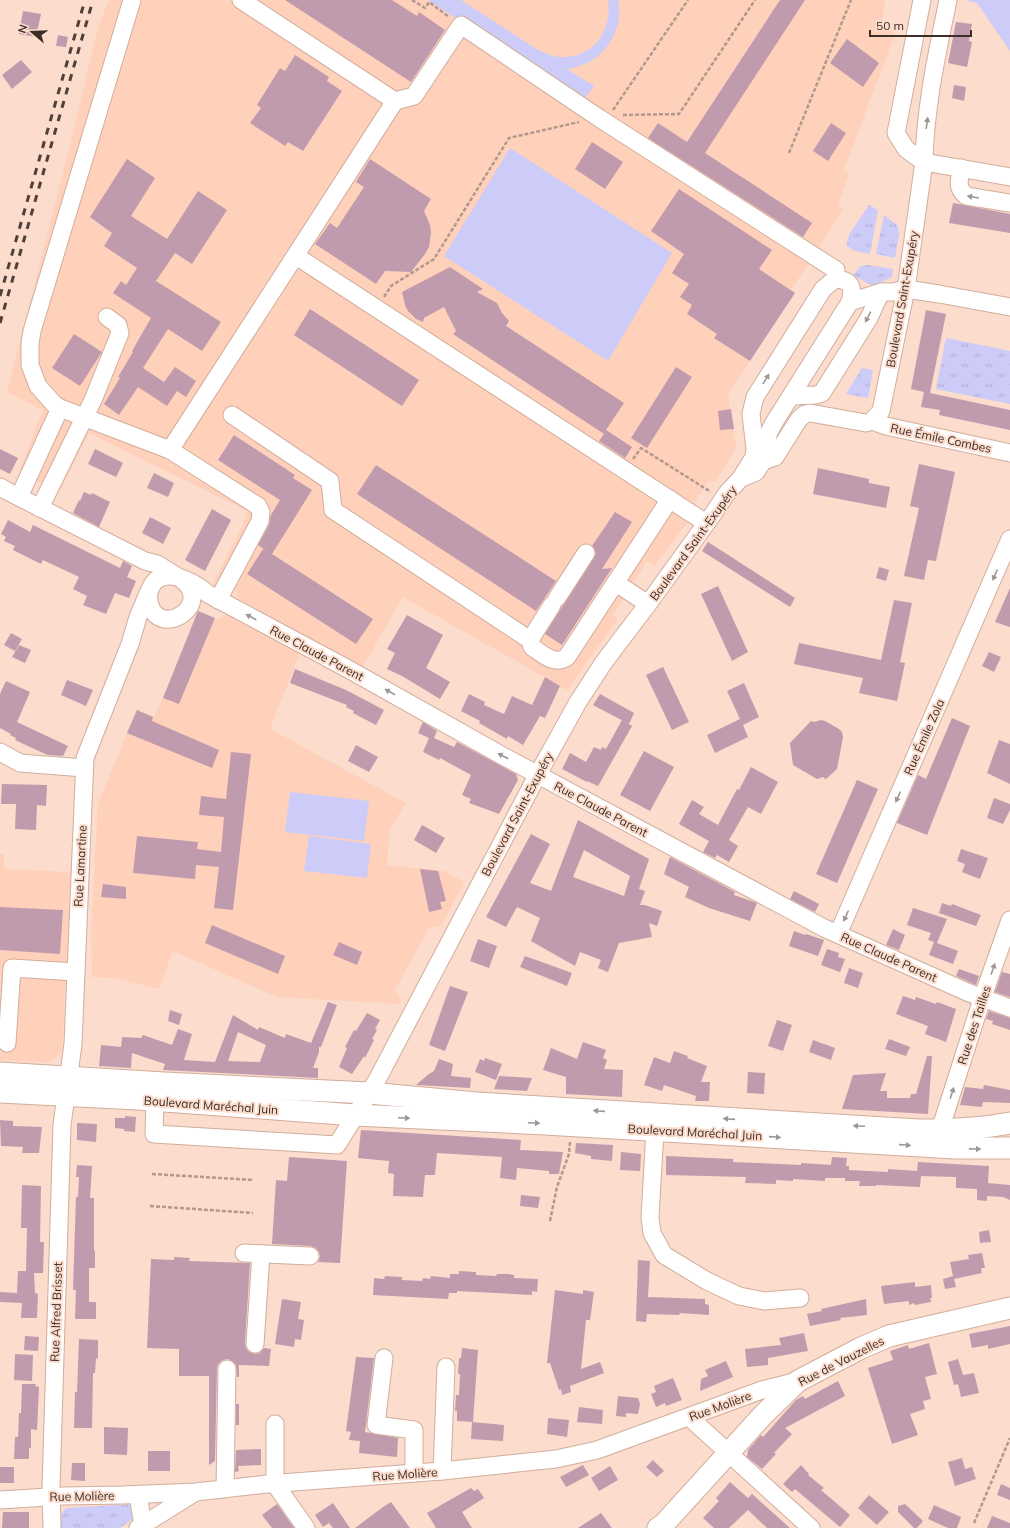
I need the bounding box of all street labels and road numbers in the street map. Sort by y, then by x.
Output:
street label: Boulevard Saint-Exupéry [883,229,922,368]
street label: Rue Émile Combes [889,420,993,456]
street label: Boulevard Saint-Exupéry [646,482,740,603]
street label: Rue Claude Parent [268,622,366,684]
street label: Rue Émile Zola [901,697,947,777]
street label: Boulevard Saint-Exupéry [478,749,556,879]
street label: Rue Claude Parent [552,778,650,840]
street label: Rue Lamartine [70,825,90,907]
street label: Rue Claude Parent [839,929,939,985]
street label: Rue des Tailles [954,984,994,1066]
street label: Boulevard Maréchal Juin [143,1093,279,1117]
street label: Boulevard Maréchal Juin [627,1121,763,1143]
street label: Rue Alfred Brisset [47,1262,65,1362]
street label: Rue de Vauzelles [796,1333,886,1389]
street label: Rue Molière [687,1388,753,1424]
street label: Rue Molière [372,1464,438,1484]
street label: Rue Molière [49,1488,115,1504]

